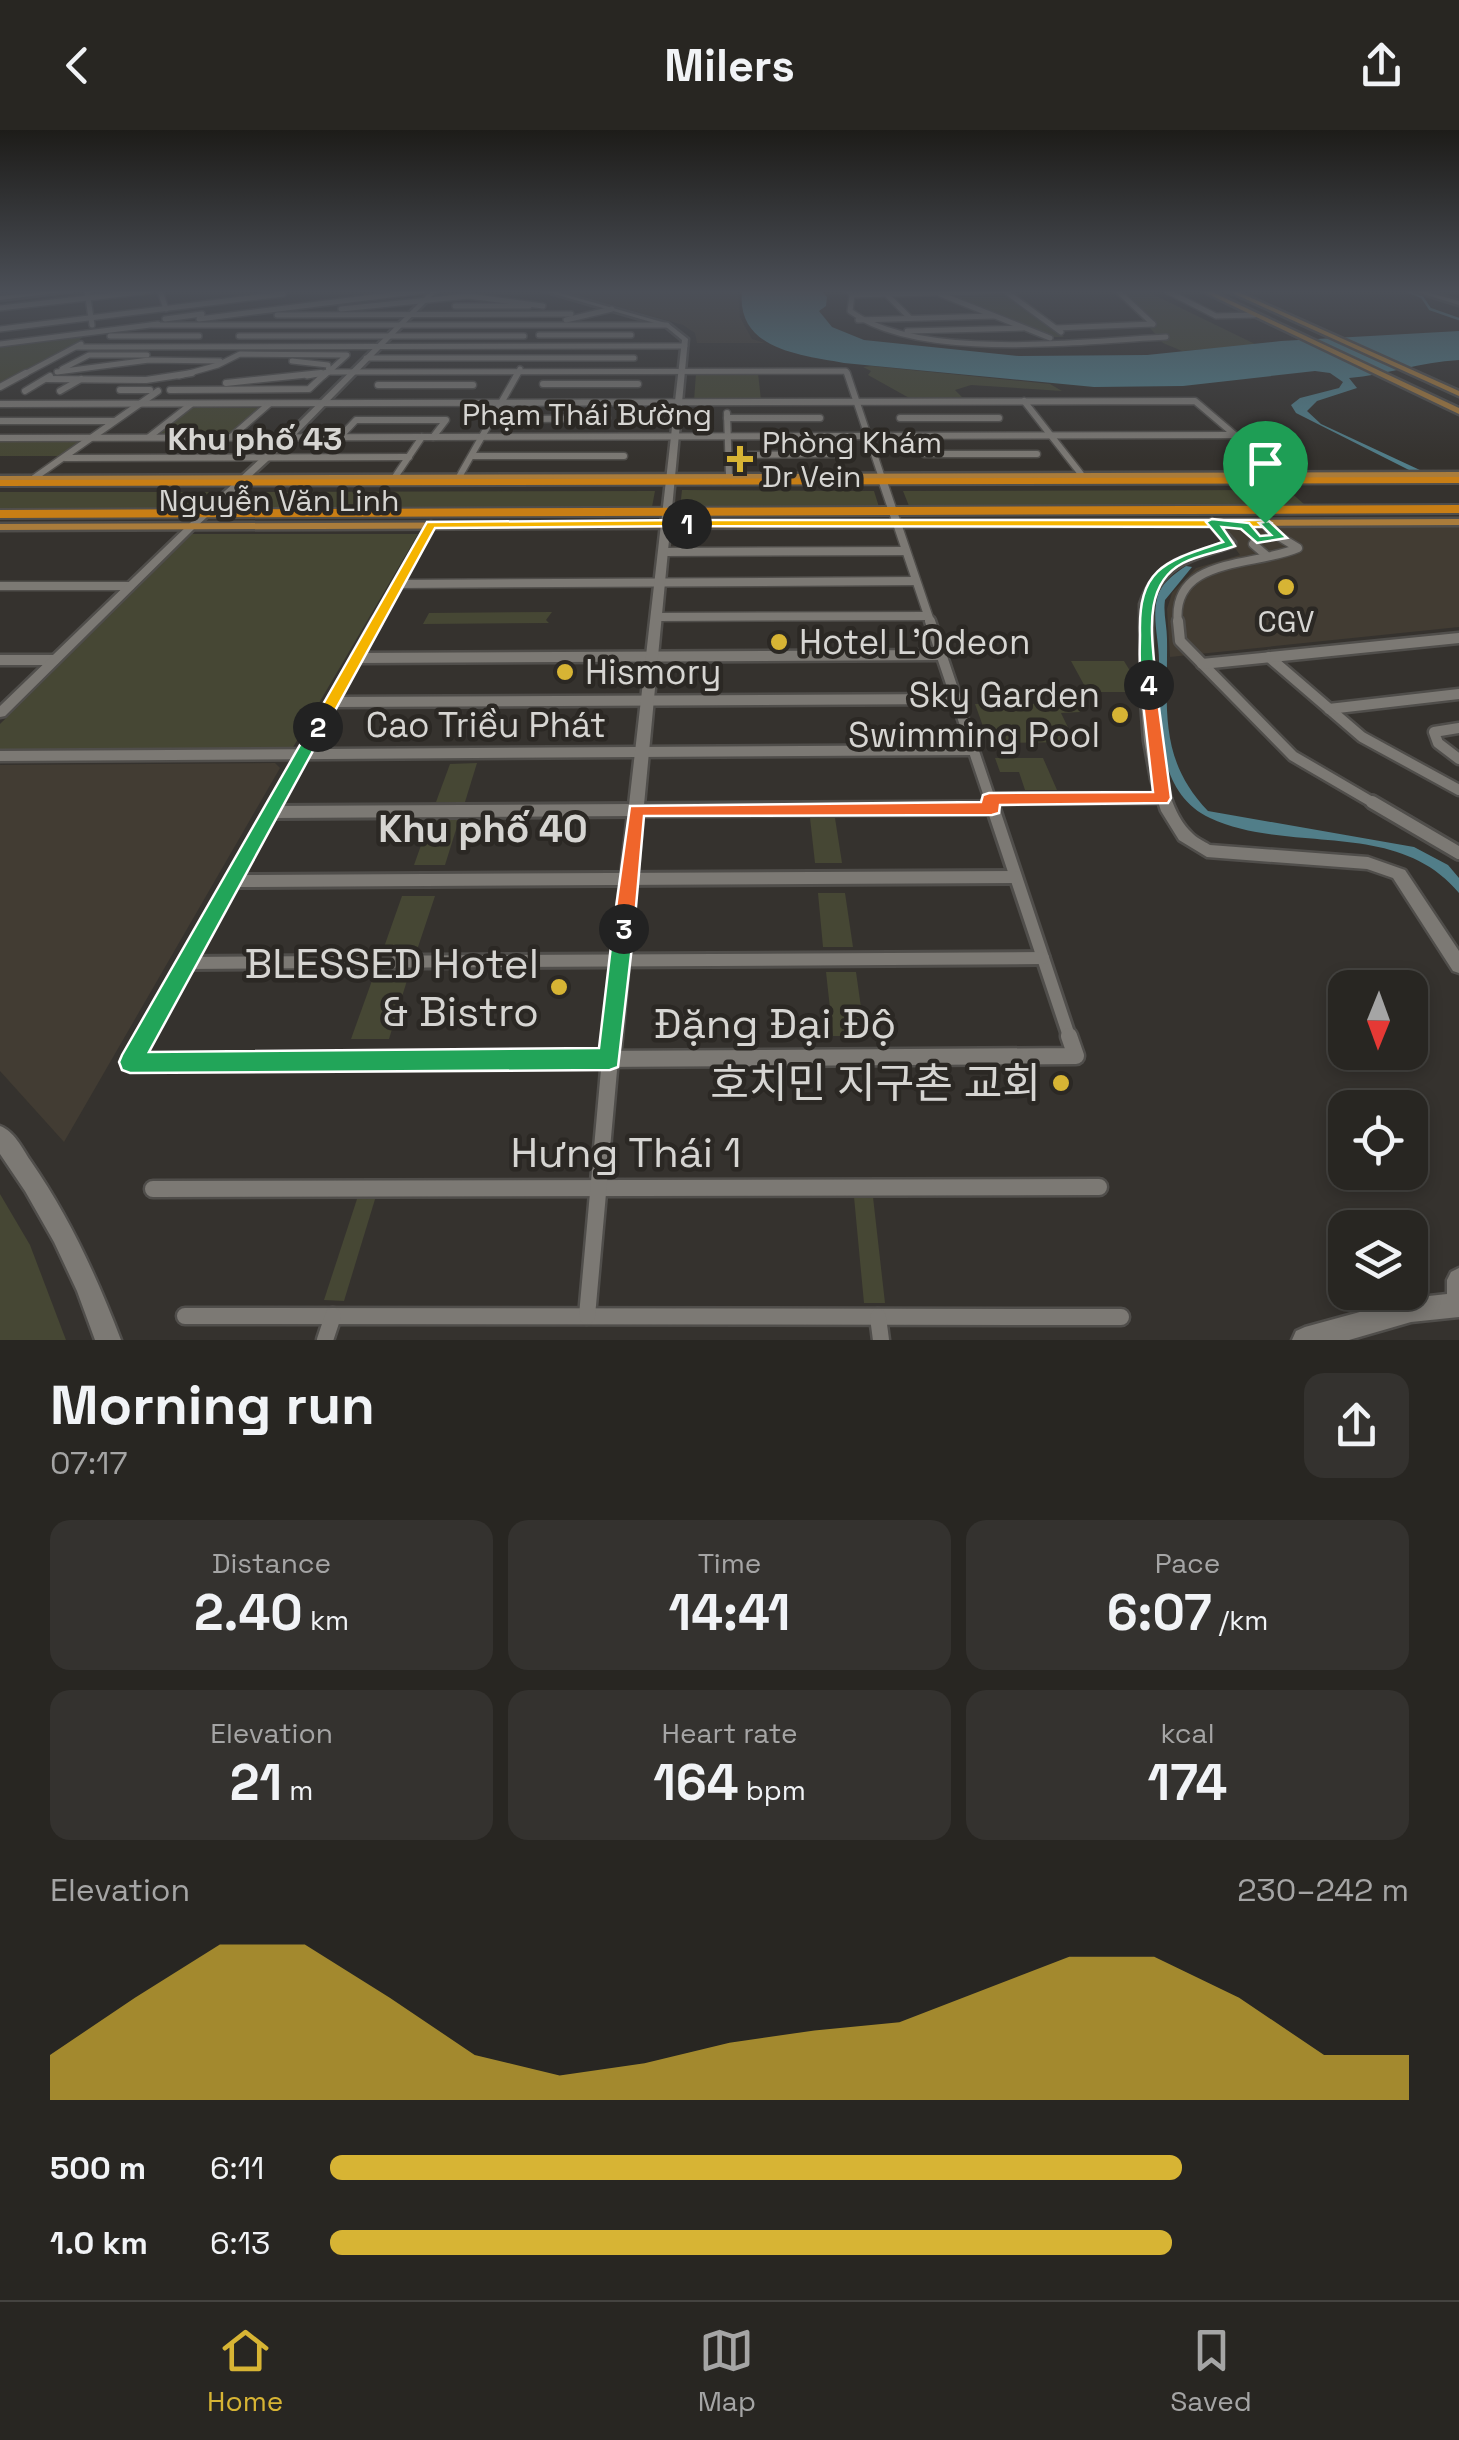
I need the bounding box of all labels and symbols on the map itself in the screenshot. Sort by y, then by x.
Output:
street label: Phạm Thái Bường [462,395,712,434]
district label: Khu phố 43 [168,419,342,459]
pin [1223,421,1308,524]
place label: Phòng Khám Dr Vein [762,423,942,496]
marker: Phòng Khám Dr Vein [727,446,753,472]
street label: Nguyễn Văn Linh [159,481,399,520]
pin: 1 [662,499,712,549]
marker: CGV [1275,576,1297,598]
place label: CGV [1257,602,1315,641]
place label: Hotel L'Odeon [799,620,1030,664]
marker: Hotel L'Odeon [768,631,790,653]
place label: Hismory [585,650,721,694]
pin: 4 [1124,660,1174,710]
marker: Hismory [554,661,576,683]
place label: Sky Garden Swimming Pool [848,673,1100,757]
pin: 2 [293,702,343,752]
street label: Cao Triều Phát [366,703,606,747]
marker: Sky Garden Swimming Pool [1109,704,1131,726]
district label: Khu phố 40 [378,805,588,853]
pin: 3 [599,904,649,954]
place label: BLESSED Hotel & Bistro [244,937,539,1038]
north arrow [1328,970,1428,1070]
marker: BLESSED Hotel & Bistro [548,976,570,998]
street label: Đặng Đại Độ [654,997,896,1050]
place label: 호치민 지구촌 교회 [710,1057,1041,1110]
marker: 호치민 지구촌 교회 [1050,1072,1072,1094]
street label: Hưng Thái 1 [510,1126,742,1179]

